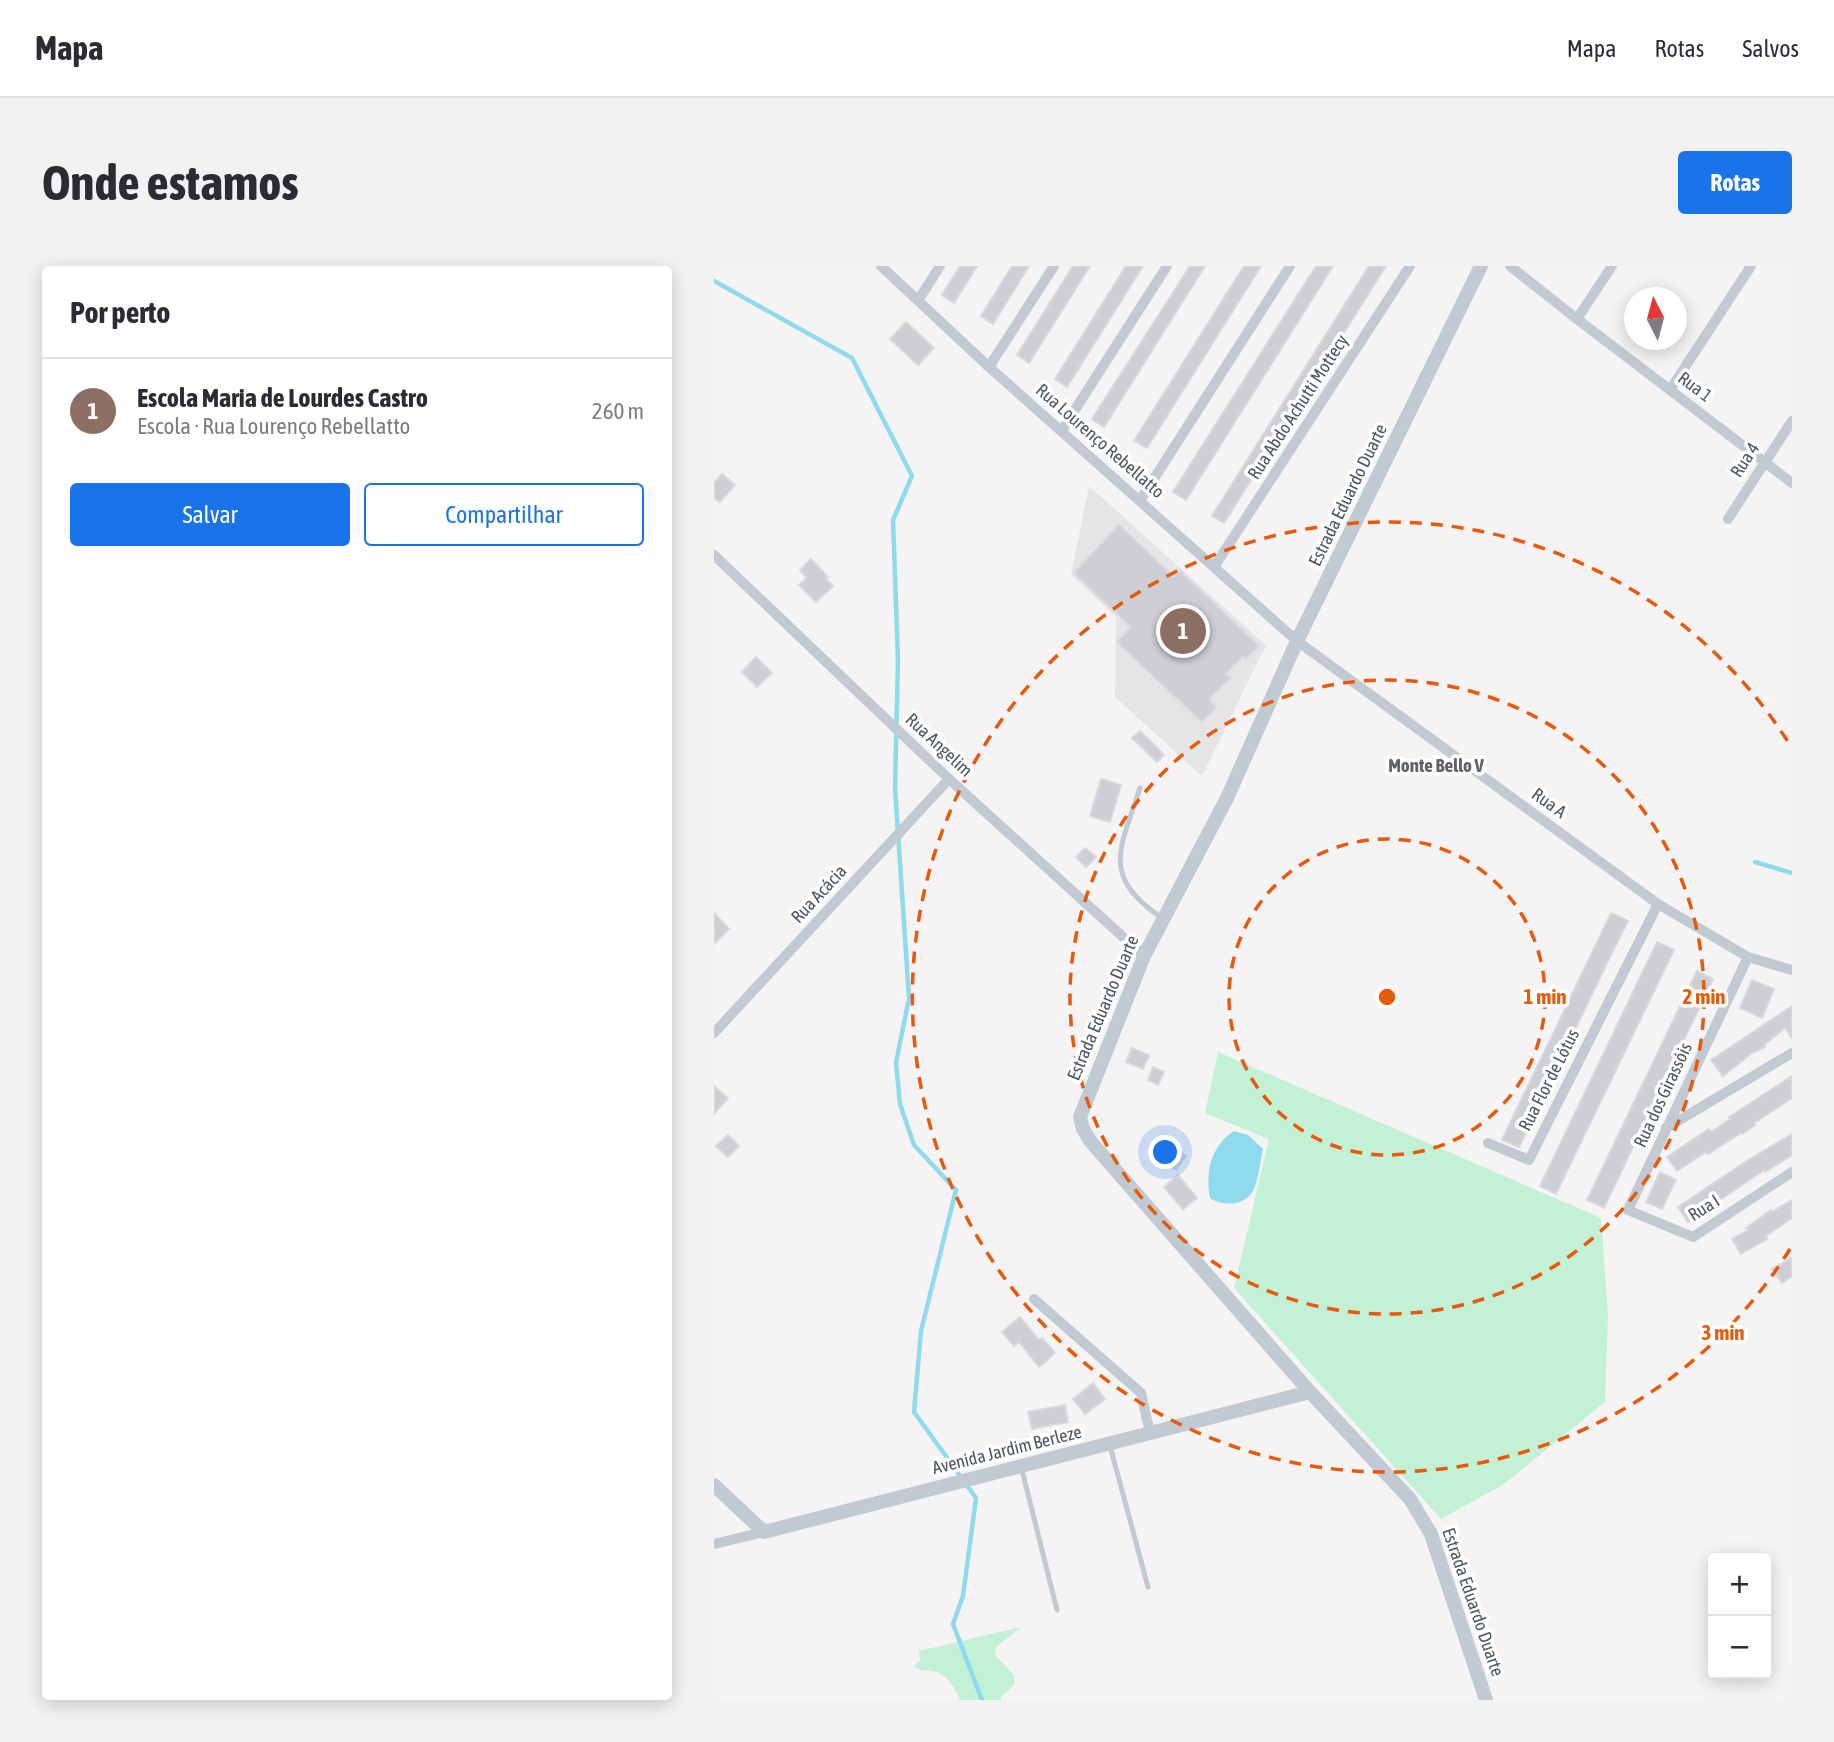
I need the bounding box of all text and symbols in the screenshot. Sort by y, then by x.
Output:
text: Mapa [35,29,103,67]
text: Mapa [1567,35,1616,62]
text: Rotas [1654,35,1704,62]
text: Salvos [1742,35,1799,62]
button: Rotas [1678,151,1792,214]
text: Onde estamos [42,154,299,210]
north arrow [1624,287,1687,350]
text: Por perto [70,295,170,329]
street label: Rua Abdo Achutti Mottecy [1243,331,1352,483]
street label: Rua 1 [1674,367,1716,406]
street label: Rua Lourenço Rebellatto [1032,379,1169,502]
text: Escola Maria de Lourdes Castro [137,383,428,413]
text: 1 [88,398,98,424]
text: 260 m [592,398,644,424]
text: Escola · Rua Lourenço Rebellatto [137,413,410,439]
street label: Estrada Eduardo Duarte [1304,420,1391,569]
street label: Rua 4 [1726,438,1763,481]
button: Salvar [70,483,350,546]
button: Compartilhar [364,483,644,546]
pin: 1 [1160,605,1206,657]
street label: Rua Angelim [902,708,977,781]
district label: Monte Bello V [1388,754,1485,776]
street label: Rua A [1528,783,1571,822]
street label: Rua Acácia [787,860,851,927]
street label: Estrada Eduardo Duarte [1063,932,1143,1083]
text: 1 min [1524,984,1566,1008]
text: 2 min [1683,984,1725,1008]
centre of rings [1375,985,1399,1009]
street label: Rua Flor de Lótus [1514,1025,1583,1134]
street label: Rua dos Girassóis [1629,1039,1696,1150]
your location [1148,1135,1182,1169]
street label: Rua I [1684,1190,1723,1225]
text: 3 min [1702,1320,1744,1344]
street label: Avenida Jardim Berleze [930,1421,1084,1478]
street label: Estrada Eduardo Duarte [1438,1525,1509,1679]
map controls [1708,1553,1771,1679]
button: + [1708,1553,1771,1616]
button: − [1708,1616,1771,1679]

